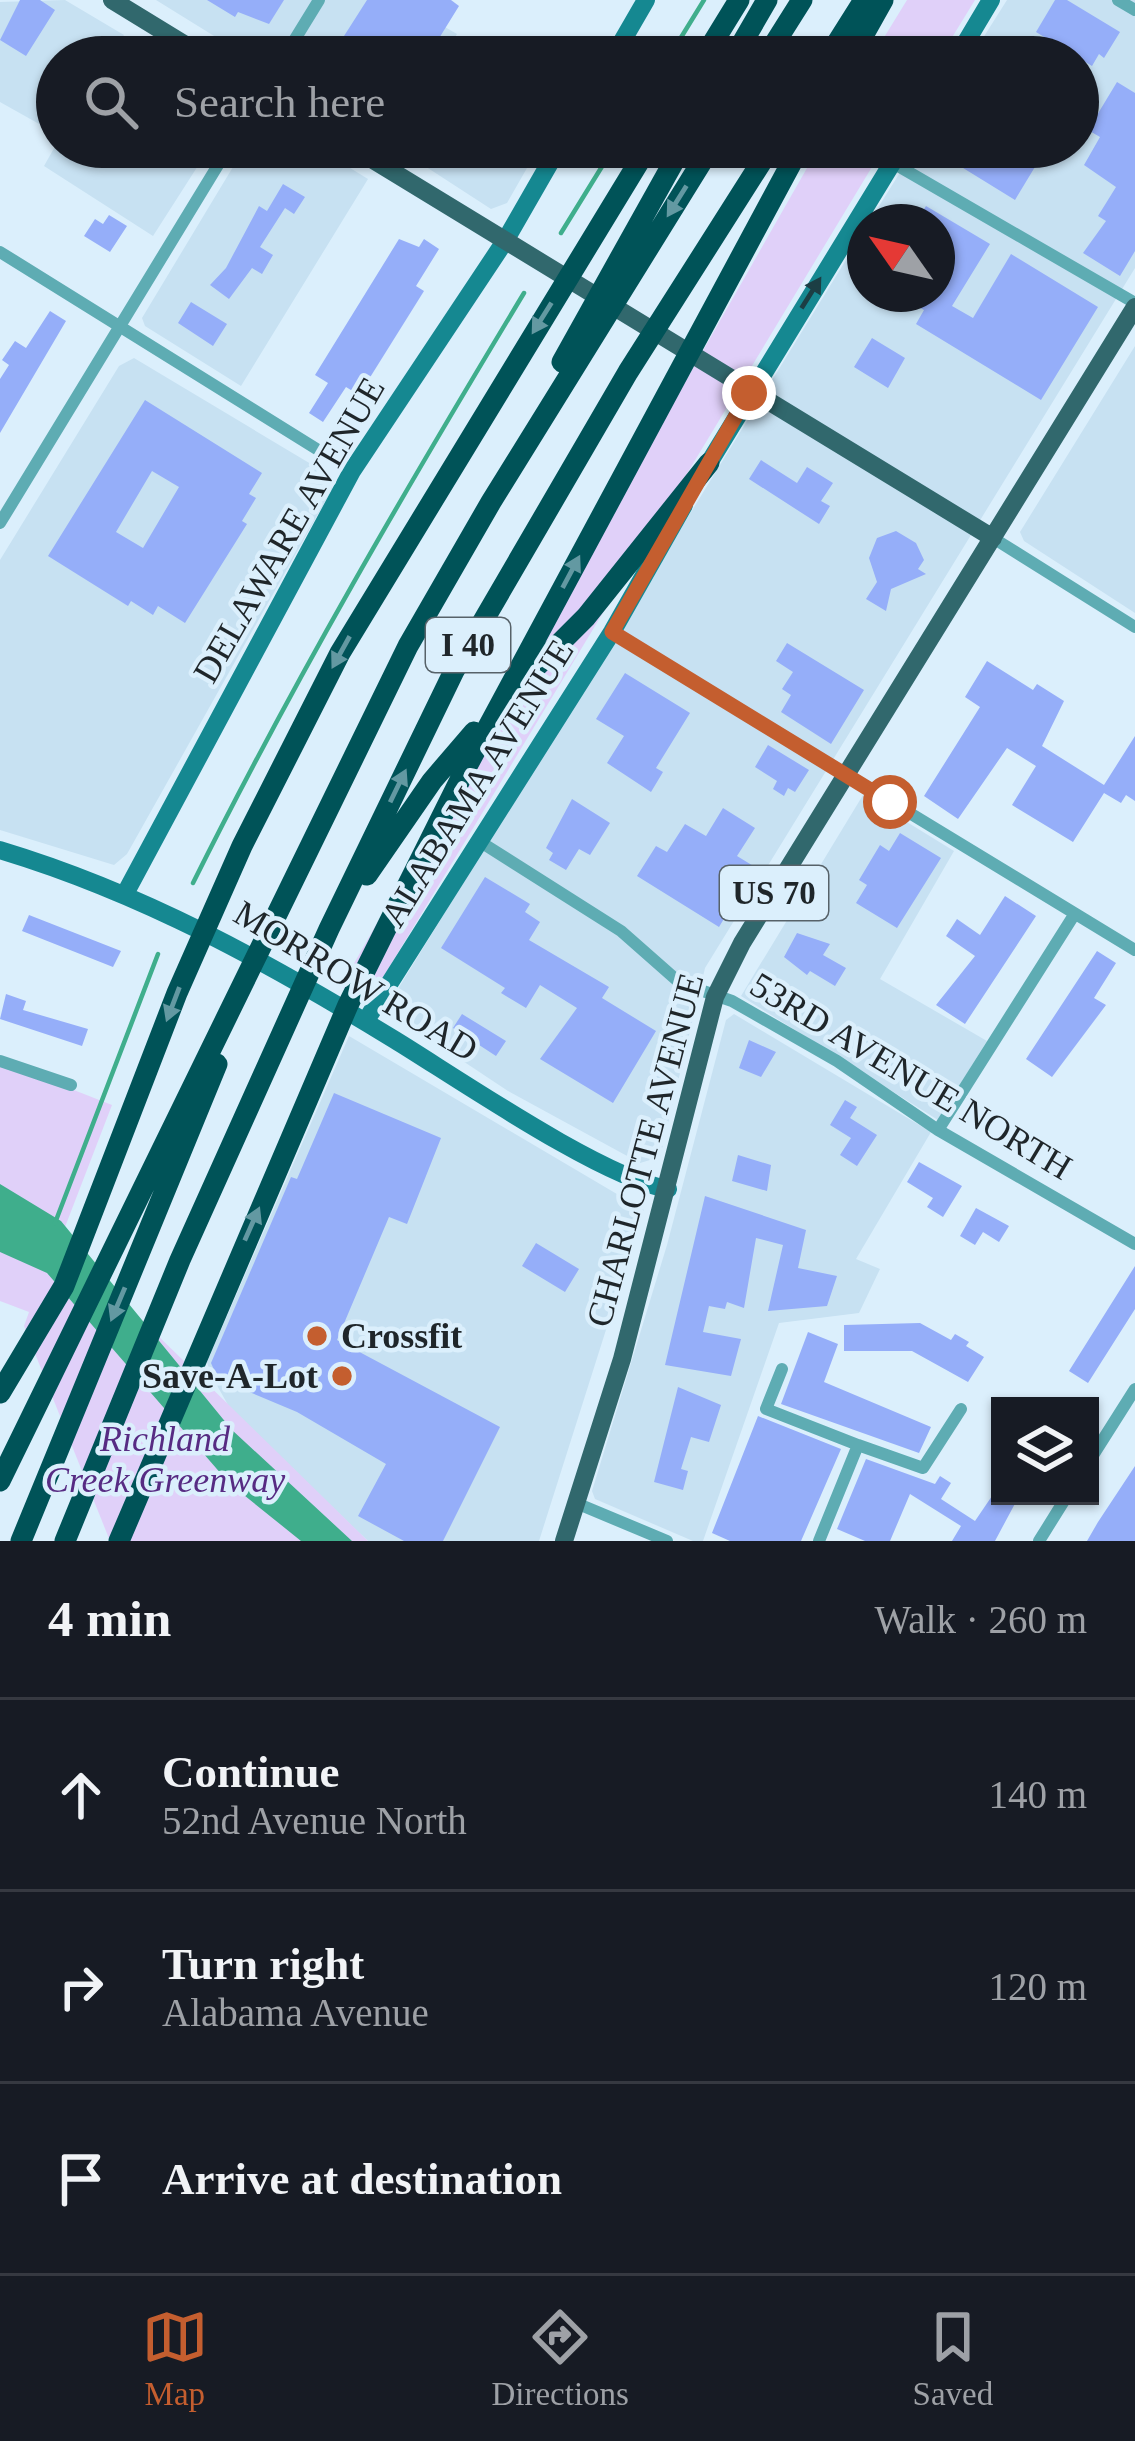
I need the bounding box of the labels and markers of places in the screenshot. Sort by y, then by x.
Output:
place label: Crossfit [341,1316,462,1356]
marker: Crossfit [304,1323,330,1349]
place label: Save-A-Lot [142,1356,318,1396]
marker: Save-A-Lot [329,1363,355,1389]

